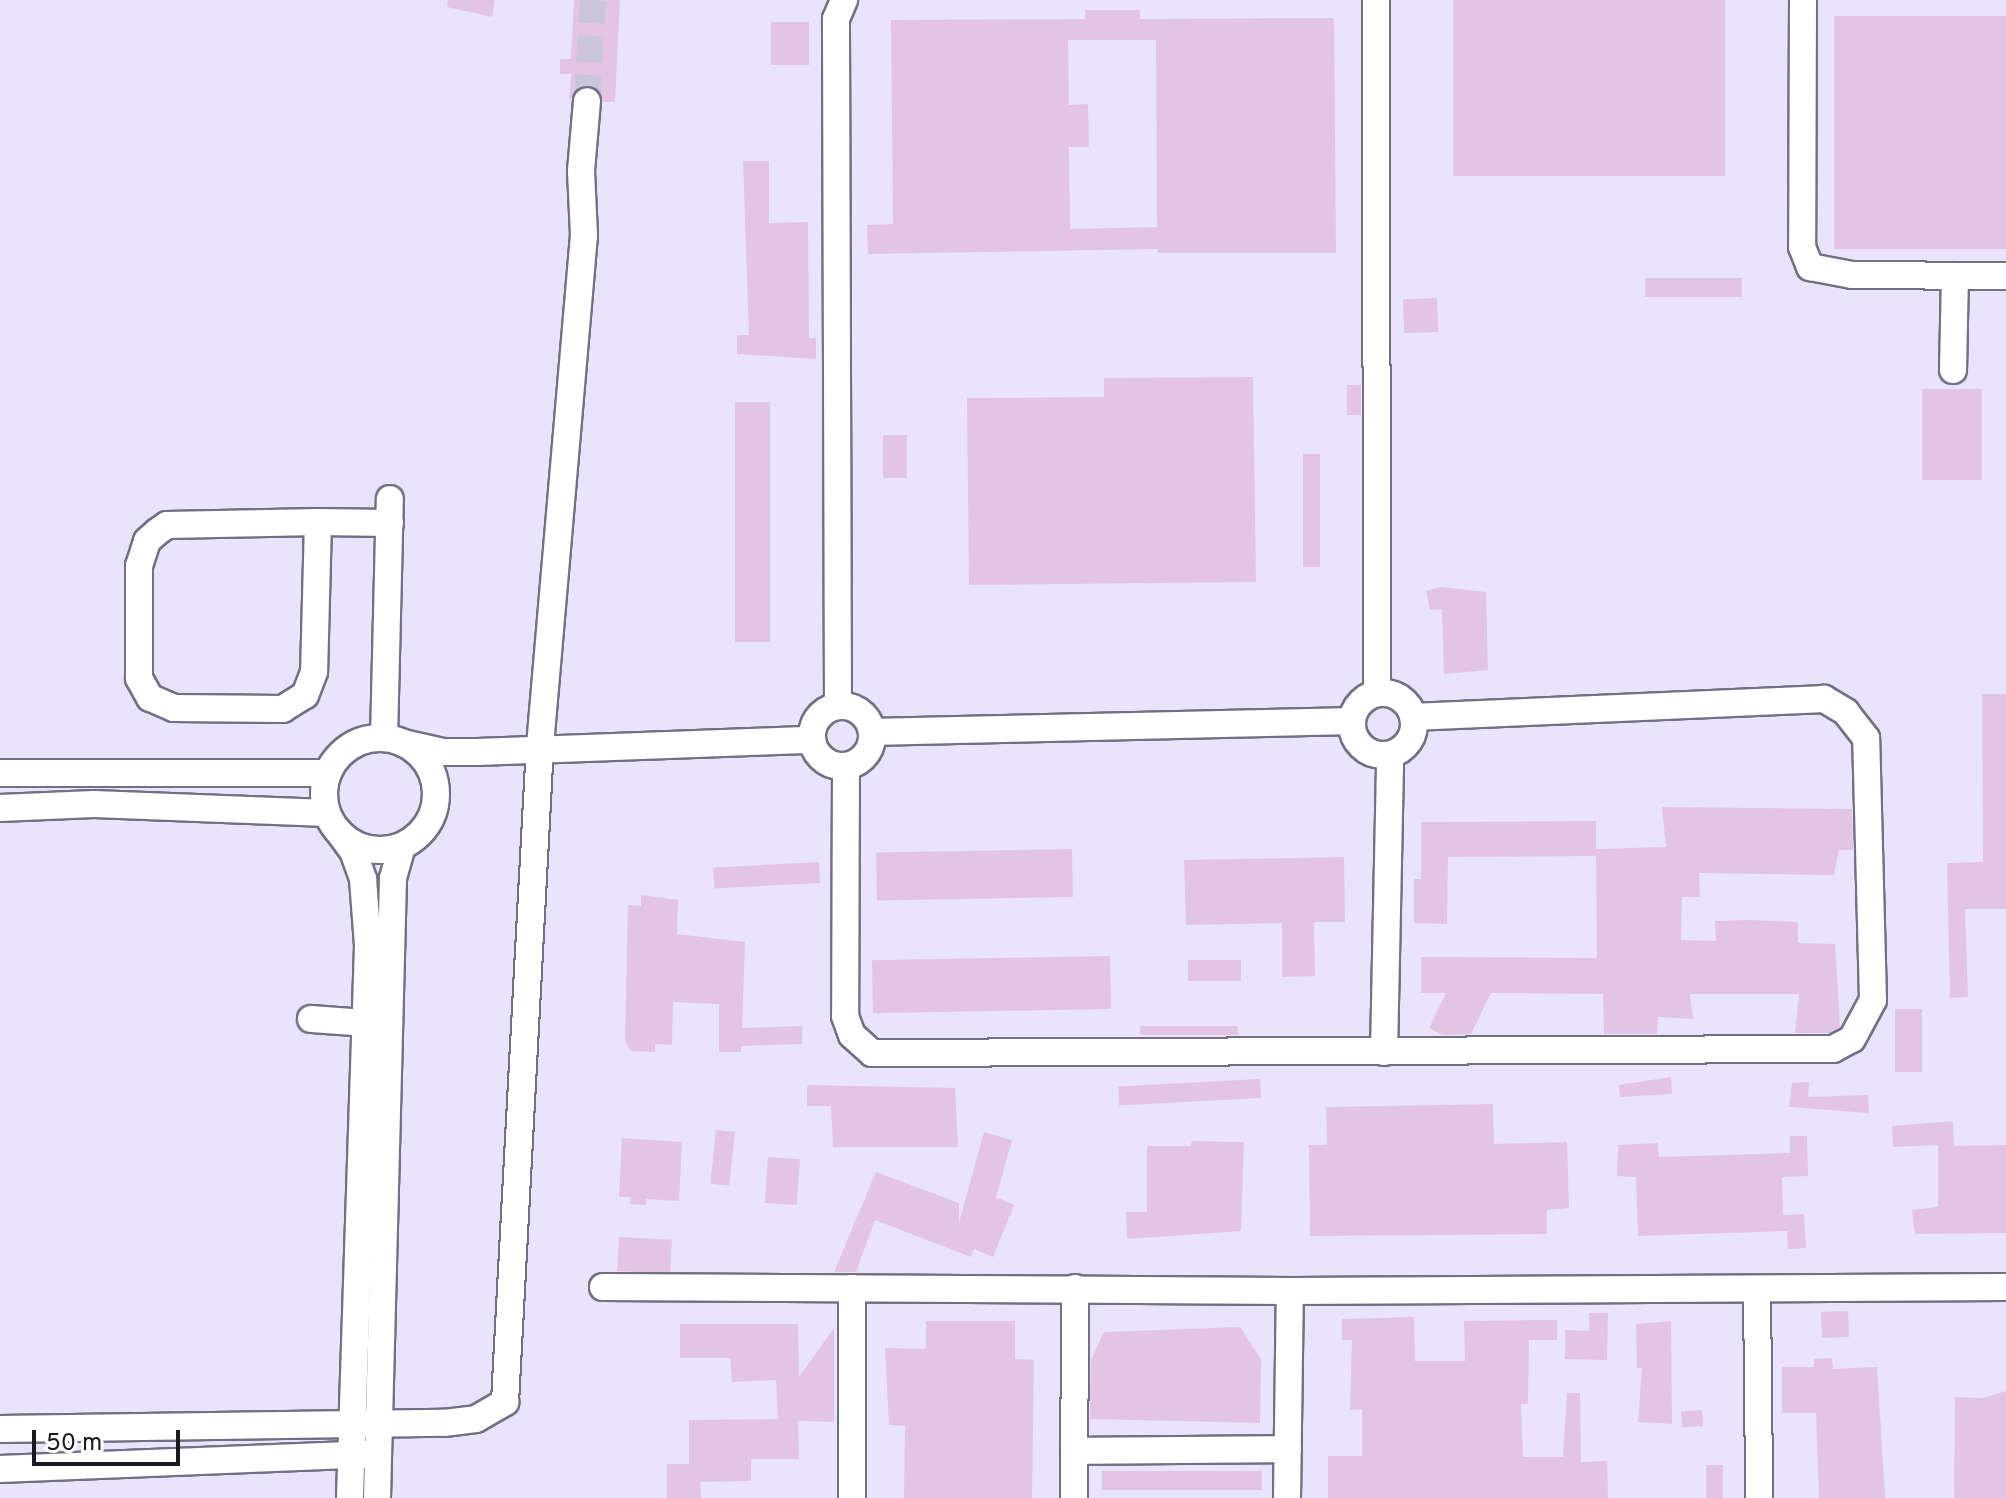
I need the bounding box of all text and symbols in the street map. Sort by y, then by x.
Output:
scale bar [36,1414,184,1464]
text: 50 m [46,1429,102,1459]

